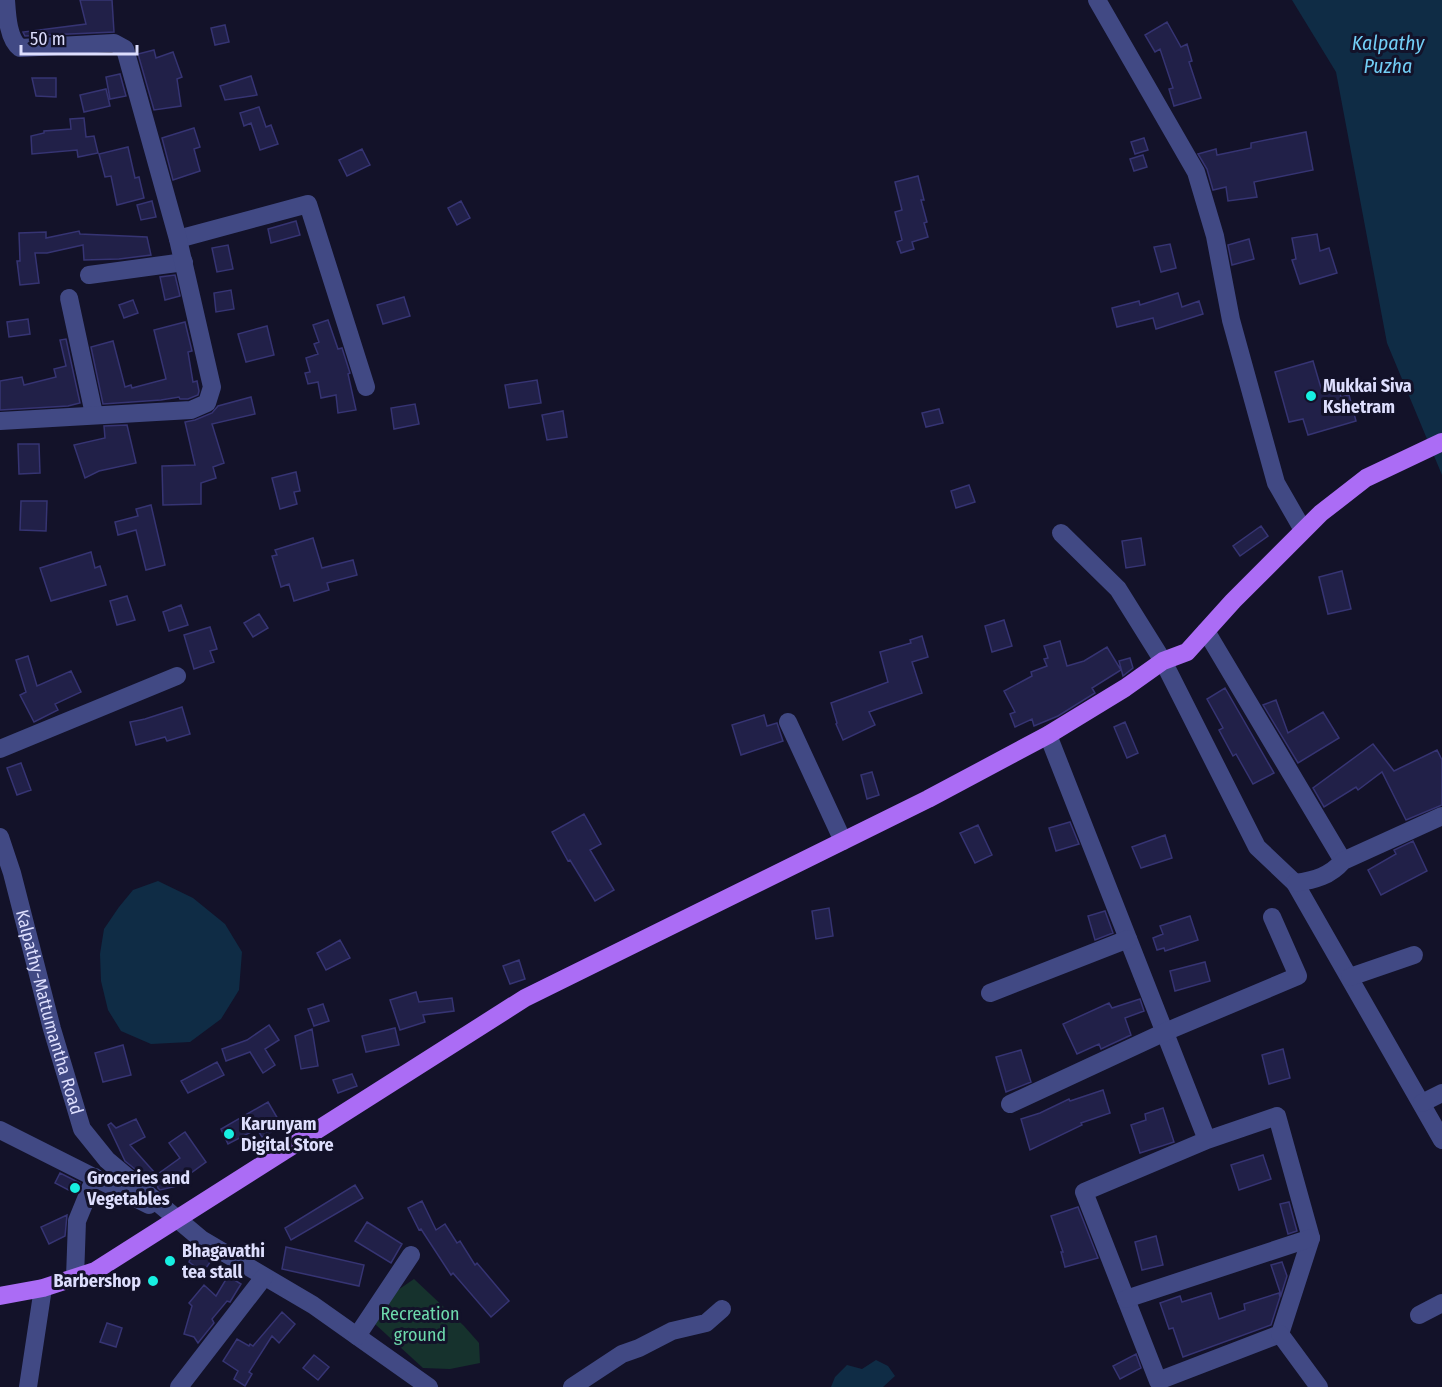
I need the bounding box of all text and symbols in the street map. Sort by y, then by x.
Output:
scale bar [21,18,136,56]
text: 50 m [30,28,66,50]
water label: Kalpathy Puzha [1352,31,1425,78]
place label: Mukkai Siva Kshetram [1323,375,1412,418]
marker: Mukkai Siva Kshetram [1304,389,1318,403]
street label: Kalpathy-Mattumantha Road [11,907,88,1117]
place label: Karunyam Digital Store [241,1113,334,1156]
marker: Karunyam Digital Store [222,1127,236,1141]
place label: Groceries and Vegetables [86,1167,190,1210]
marker: Groceries and Vegetables [68,1181,82,1195]
place label: Bhagavathi tea stall [182,1240,265,1283]
marker: Bhagavathi tea stall [163,1254,177,1268]
place label: Barbershop [53,1270,141,1292]
marker: Barbershop [146,1274,160,1288]
park label: Recreation ground [381,1303,459,1346]

